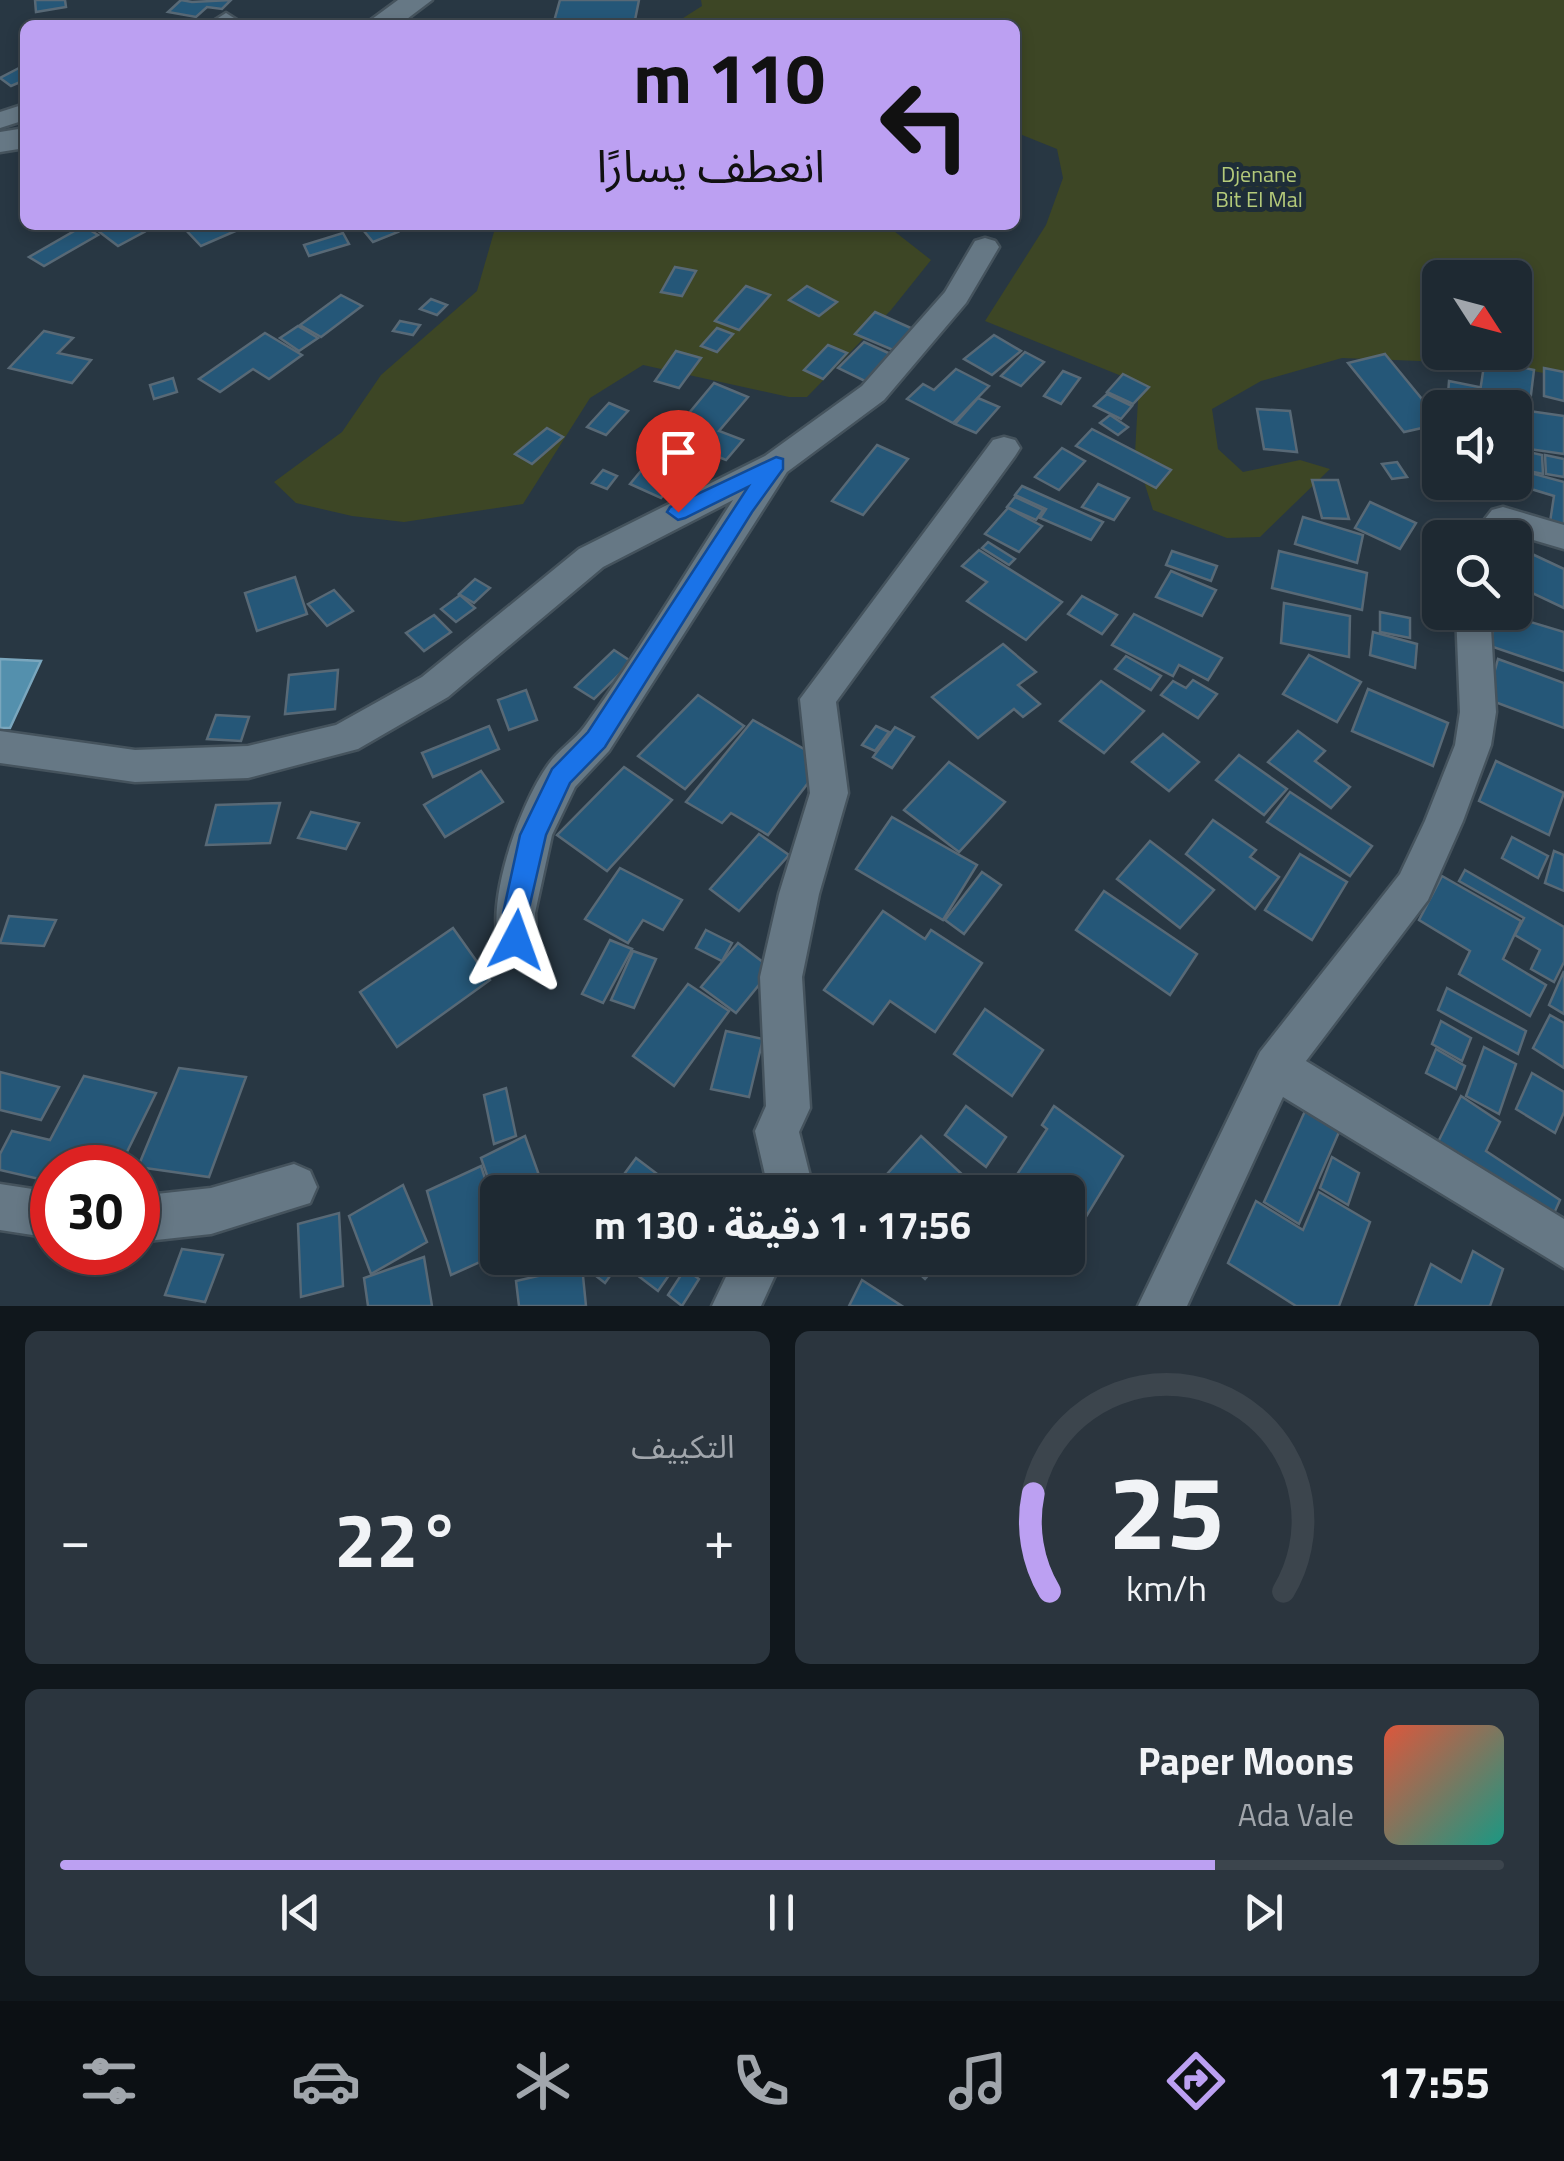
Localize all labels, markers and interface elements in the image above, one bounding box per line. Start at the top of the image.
text: 110 m [633,24,825,130]
icon: left [860,60,990,190]
text: انعطف يسارًا [597,131,825,199]
park label: Djenane Bit El Mal [1215,157,1303,216]
north arrow [1422,260,1532,370]
map controls [1422,260,1532,630]
button: sound [1422,390,1532,500]
pin [636,410,721,513]
icon: arrive [651,425,706,480]
button: search [1422,520,1532,630]
position arrow [464,888,568,992]
speed limit sign: 30 [30,1145,160,1275]
text: 17:56 · 1 دقيقة · 130 m [594,1196,971,1254]
text: التكييف [631,1422,735,1470]
text: 25 [1109,1431,1225,1589]
text: 22° [334,1482,460,1596]
text: − [60,1497,91,1580]
text: + [704,1497,734,1580]
text: km/h [1126,1560,1207,1615]
text: Paper Moons [1138,1732,1354,1790]
text: Ada Vale [1238,1790,1354,1838]
icon: previous [273,1885,328,1940]
icon: pause [754,1885,809,1940]
icon: next [1236,1885,1291,1940]
icon: filters [74,2046,144,2116]
icon: car [291,2046,361,2116]
icon: climate [508,2046,578,2116]
icon: phone [726,2046,796,2116]
icon: music [943,2046,1013,2116]
icon: directions [1161,2046,1231,2116]
text: 17:55 [1378,2047,1490,2115]

